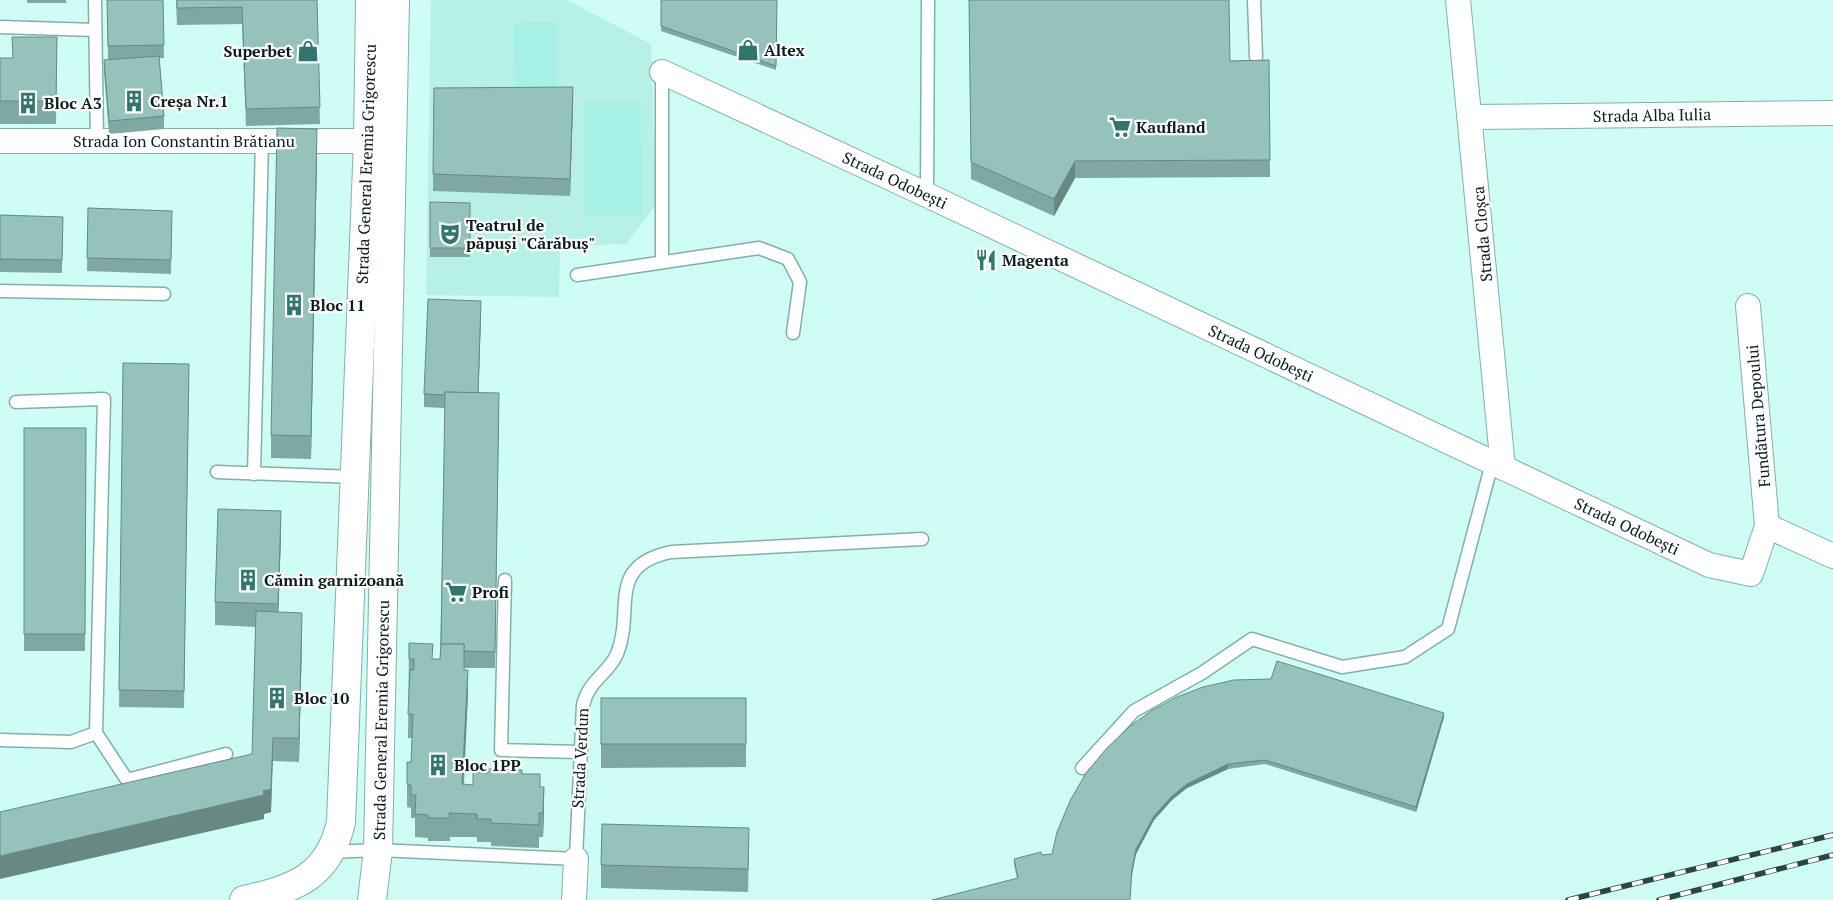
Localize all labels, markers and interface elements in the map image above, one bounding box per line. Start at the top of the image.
shop icon: Altex [735,37,761,63]
shop icon: Superbet [295,38,321,64]
place label: Altex [764,39,805,61]
place label: Superbet [224,40,293,62]
street label: Strada General Eremia Grigorescu [351,44,381,284]
building icon: Creșa Nr.1 [121,88,147,114]
building icon: Bloc A3 [15,90,41,116]
place label: Creșa Nr.1 [150,90,229,112]
place label: Bloc A3 [44,92,102,114]
street label: Strada Alba Iulia [1593,103,1711,127]
supermarket icon: Kaufland [1107,114,1133,140]
place label: Kaufland [1136,116,1206,138]
street label: Strada Ion Constantin Brătianu [73,130,295,152]
street label: Strada Odobești [839,146,951,214]
street label: Strada Cloșca [1467,185,1497,283]
place label: Teatrul de păpuși "Cărăbuș" [466,214,595,254]
theatre icon: Teatrul de păpuși "Cărăbuș" [437,221,463,247]
restaurant icon: Magenta [973,247,999,273]
place label: Magenta [1002,249,1069,271]
building icon: Bloc 11 [281,292,307,318]
place label: Bloc 11 [310,294,365,316]
street label: Strada Odobești [1205,319,1317,387]
street label: Fundătura Depoului [1741,344,1775,488]
street label: Strada Odobești [1571,492,1683,560]
building icon: Cămin garnizoană [235,567,261,593]
place label: Cămin garnizoană [264,569,404,591]
supermarket icon: Profi [443,579,469,605]
place label: Profi [472,581,510,603]
street label: Strada General Eremia Grigorescu [368,600,394,840]
building icon: Bloc 10 [264,685,290,711]
place label: Bloc 10 [294,687,349,709]
street label: Strada Verdun [566,707,594,809]
building icon: Bloc 1PP [425,752,451,778]
place label: Bloc 1PP [454,754,521,776]

